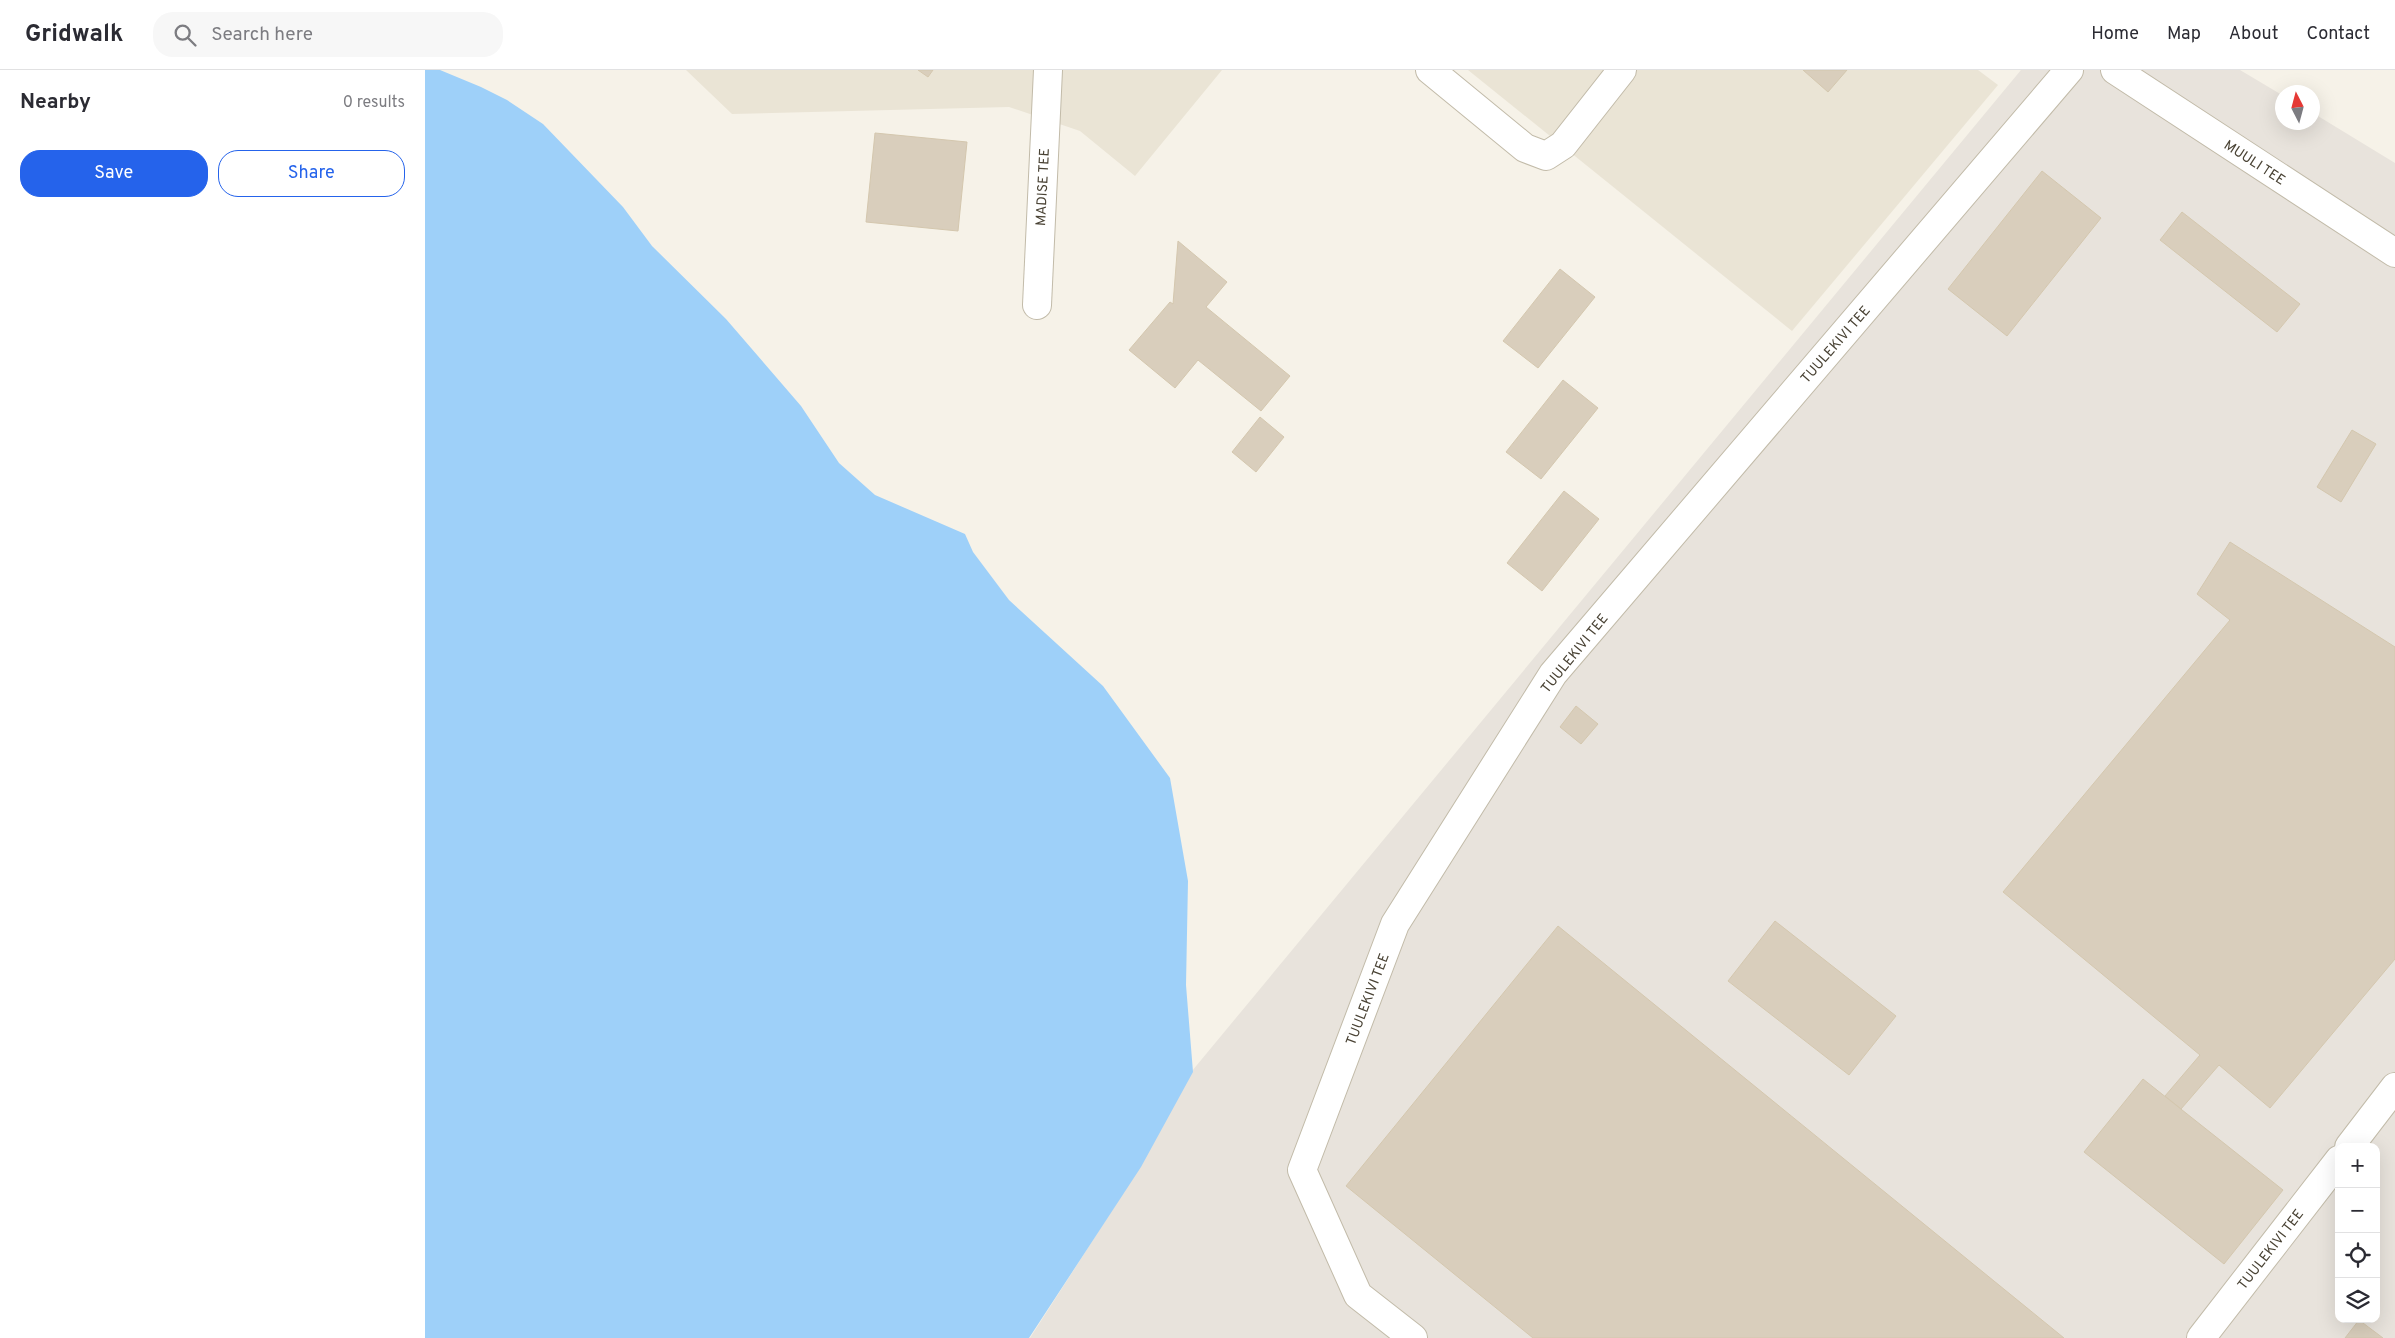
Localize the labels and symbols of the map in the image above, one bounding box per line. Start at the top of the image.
north arrow [2275,85,2320,130]
street label: MUULI TEE [2220,137,2288,189]
street label: MADISE TEE [1033,148,1054,226]
street label: TUULEKIVI TEE [1798,303,1874,387]
street label: TUULEKIVI TEE [1538,611,1612,697]
street label: TUULEKIVI TEE [1343,951,1394,1048]
street label: TUULEKIVI TEE [2235,1206,2308,1294]

